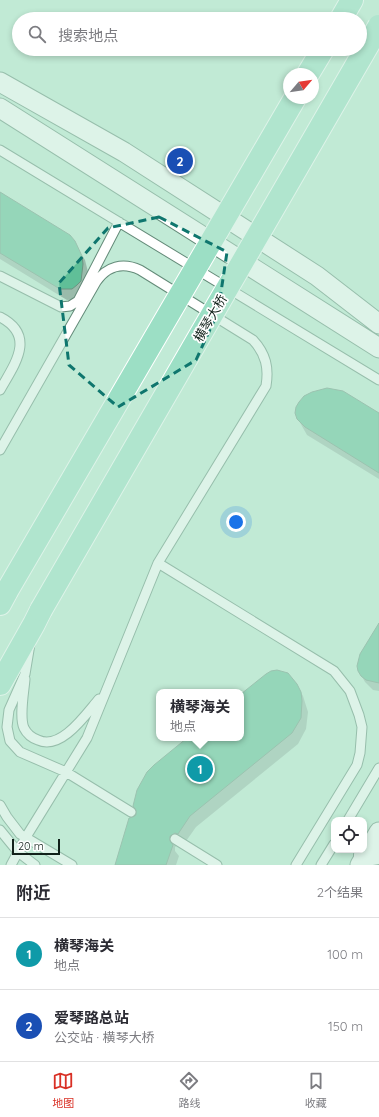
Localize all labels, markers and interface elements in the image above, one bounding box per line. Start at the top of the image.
search box [12,12,367,56]
icon: search [26,23,48,45]
text: 搜索地点 [58,26,118,45]
north arrow [283,68,319,104]
pin: 2 [167,146,193,176]
street label: 横琴大桥 [190,291,230,345]
your location [226,512,246,532]
popup [156,689,244,741]
text: 横琴海关 [170,697,230,716]
text: 地点 [170,718,196,734]
pin: 1 [187,754,213,784]
map controls [331,817,367,853]
button: locate [331,817,367,853]
scale bar [12,837,60,856]
text: 20 m [18,839,44,853]
text: 附近 [16,882,50,903]
text: 2个结果 [317,884,363,900]
text: 横琴海关 [54,936,114,955]
text: 1 [26,946,32,962]
text: 100 m [327,946,363,962]
text: 地点 [54,957,80,973]
text: 爱琴路总站 [54,1008,129,1027]
text: 2 [25,1018,33,1034]
text: 150 m [328,1018,363,1034]
text: 公交站 · 横琴大桥 [54,1029,155,1045]
tab: 地图 [52,1070,74,1110]
tab: 路线 [178,1070,200,1110]
tab: 收藏 [305,1070,327,1110]

